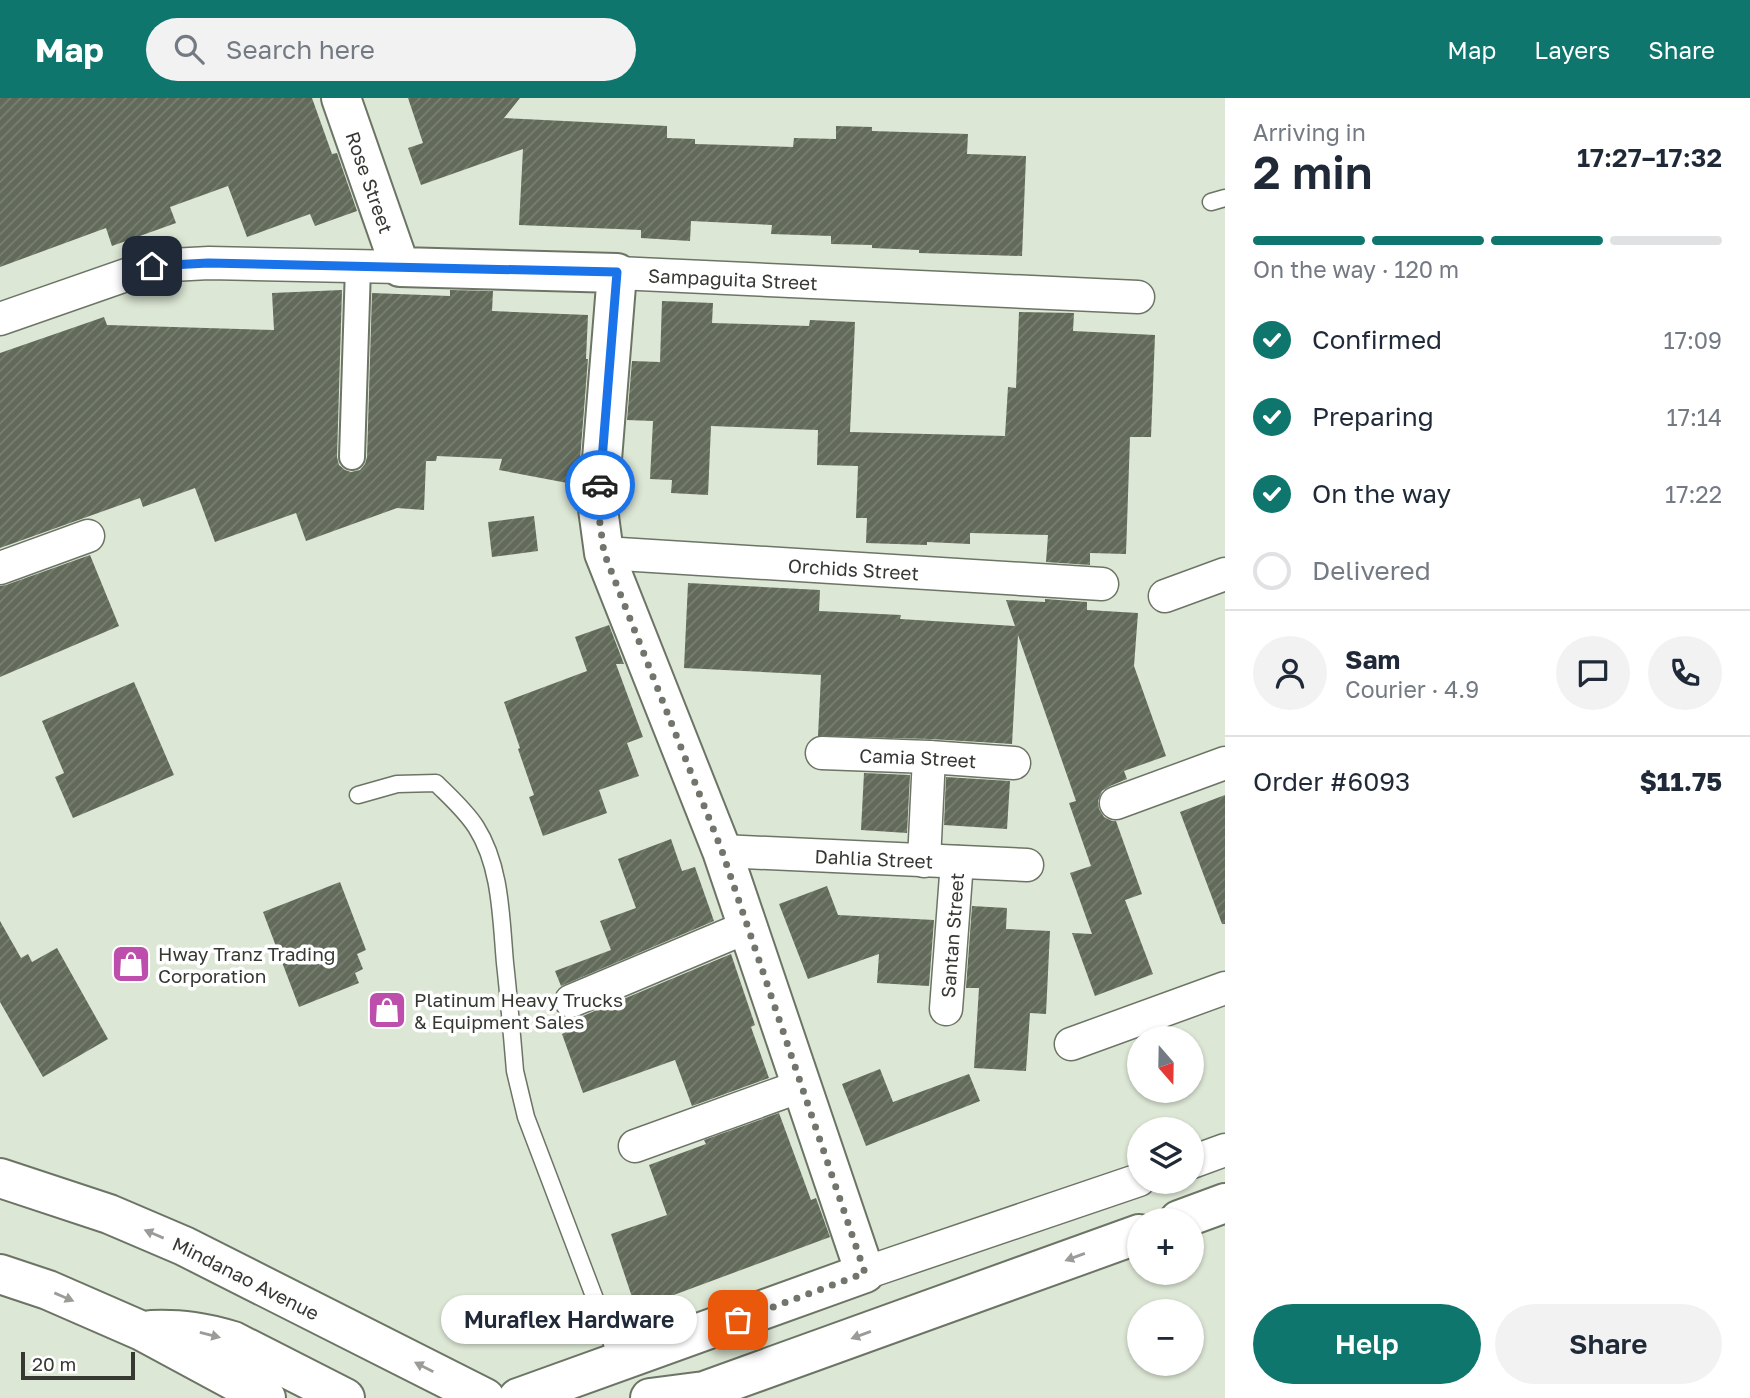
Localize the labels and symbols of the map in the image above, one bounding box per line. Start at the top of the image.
street label: Rose Street [342,128,399,236]
pin [122,236,182,296]
street label: Sampaguita Street [647,263,818,294]
courier [565,450,635,520]
street label: Orchids Street [787,553,920,584]
street label: Camia Street [859,743,977,772]
street label: Dahlia Street [814,844,934,872]
street label: Santan Street [935,872,968,999]
place label: Hway Tranz Trading Corporation [158,942,336,987]
shop icon: Hway Tranz Trading Corporation [110,943,152,985]
place label: Platinum Heavy Trucks & Equipment Sales [414,988,623,1033]
shop icon: Platinum Heavy Trucks & Equipment Sales [366,989,408,1031]
north arrow [1127,1026,1204,1102]
one-way arrow [144,1228,165,1239]
street label: Mindanao Avenue [169,1231,323,1324]
one-way arrow [1065,1252,1086,1263]
pin [708,1290,768,1350]
one-way arrow [54,1292,75,1303]
callout: Muraflex Hardware [440,1296,696,1344]
one-way arrow [851,1329,872,1340]
one-way arrow [199,1330,221,1341]
scale bar [21,1349,135,1381]
one-way arrow [414,1361,434,1373]

